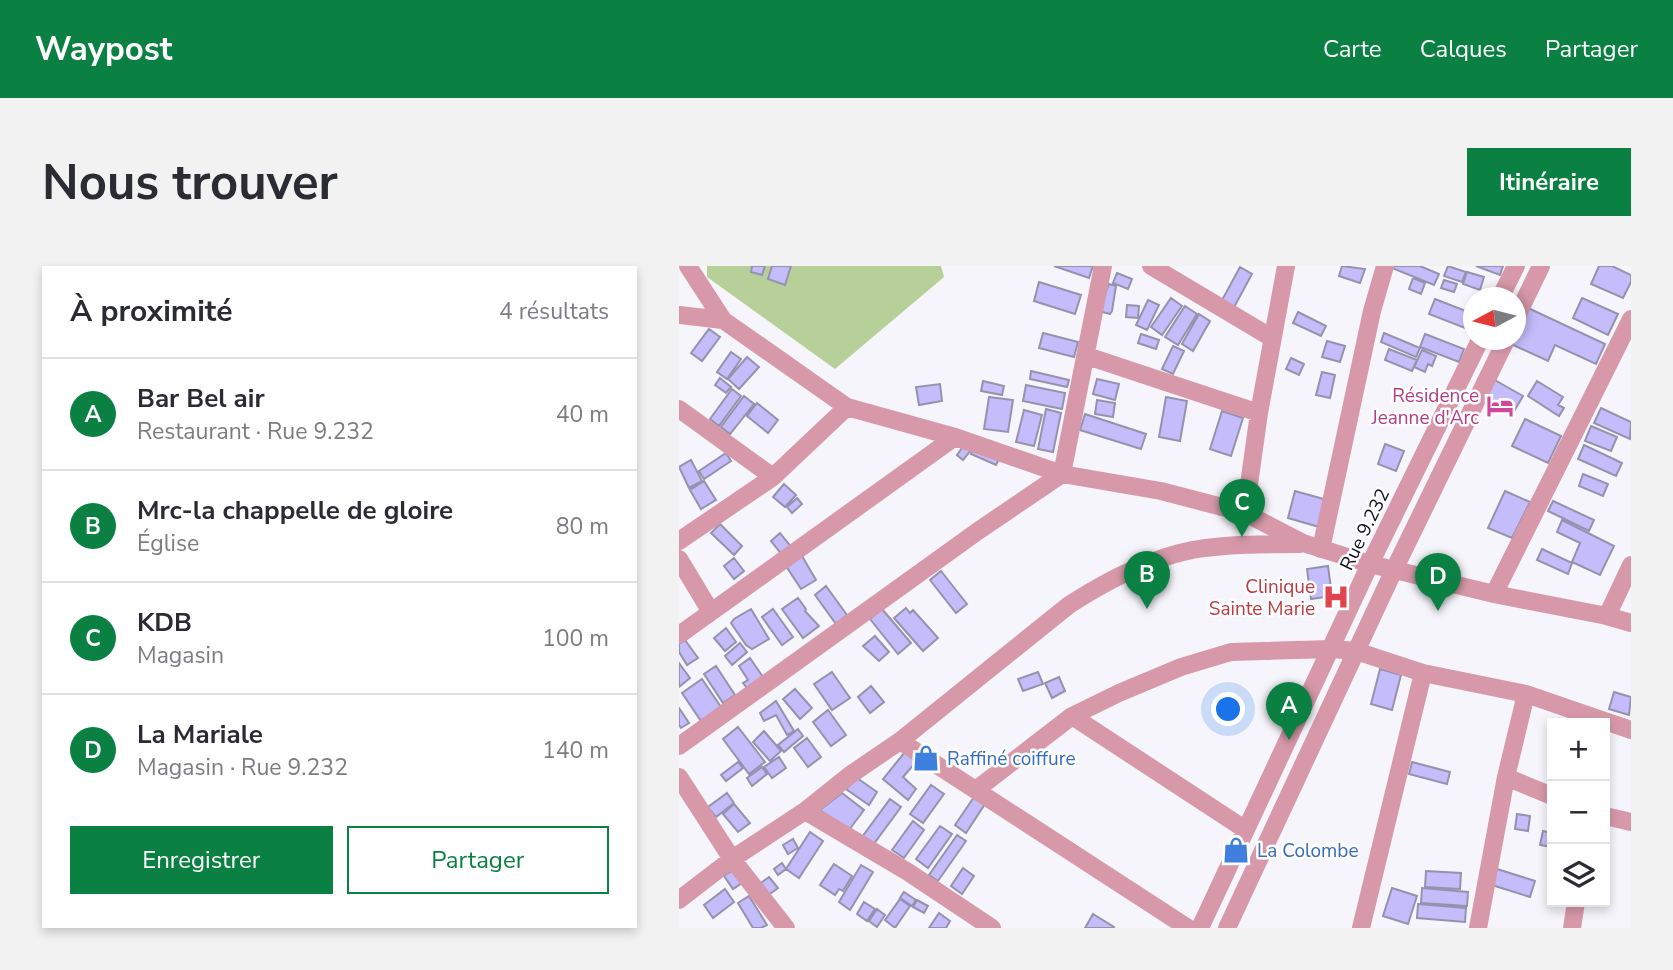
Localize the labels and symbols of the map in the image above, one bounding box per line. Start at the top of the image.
north arrow [1463,287,1526,350]
place label: Résidence Jeanne d'Arc [1370,383,1479,431]
hotel icon: Résidence Jeanne d'Arc [1485,391,1515,421]
pin: C [1219,479,1265,537]
street label: Rue 9.232 [1334,484,1396,575]
pin: B [1124,551,1170,609]
pin: D [1415,553,1461,611]
place label: Clinique Sainte Marie [1209,574,1315,622]
hospital icon: Clinique Sainte Marie [1321,582,1351,612]
pin: A [1266,682,1312,740]
your location [1211,692,1245,726]
shop icon: Raffiné coiffure [911,743,941,773]
place label: Raffiné coiffure [947,746,1076,772]
shop icon: La Colombe [1221,835,1251,865]
place label: La Colombe [1257,838,1359,864]

